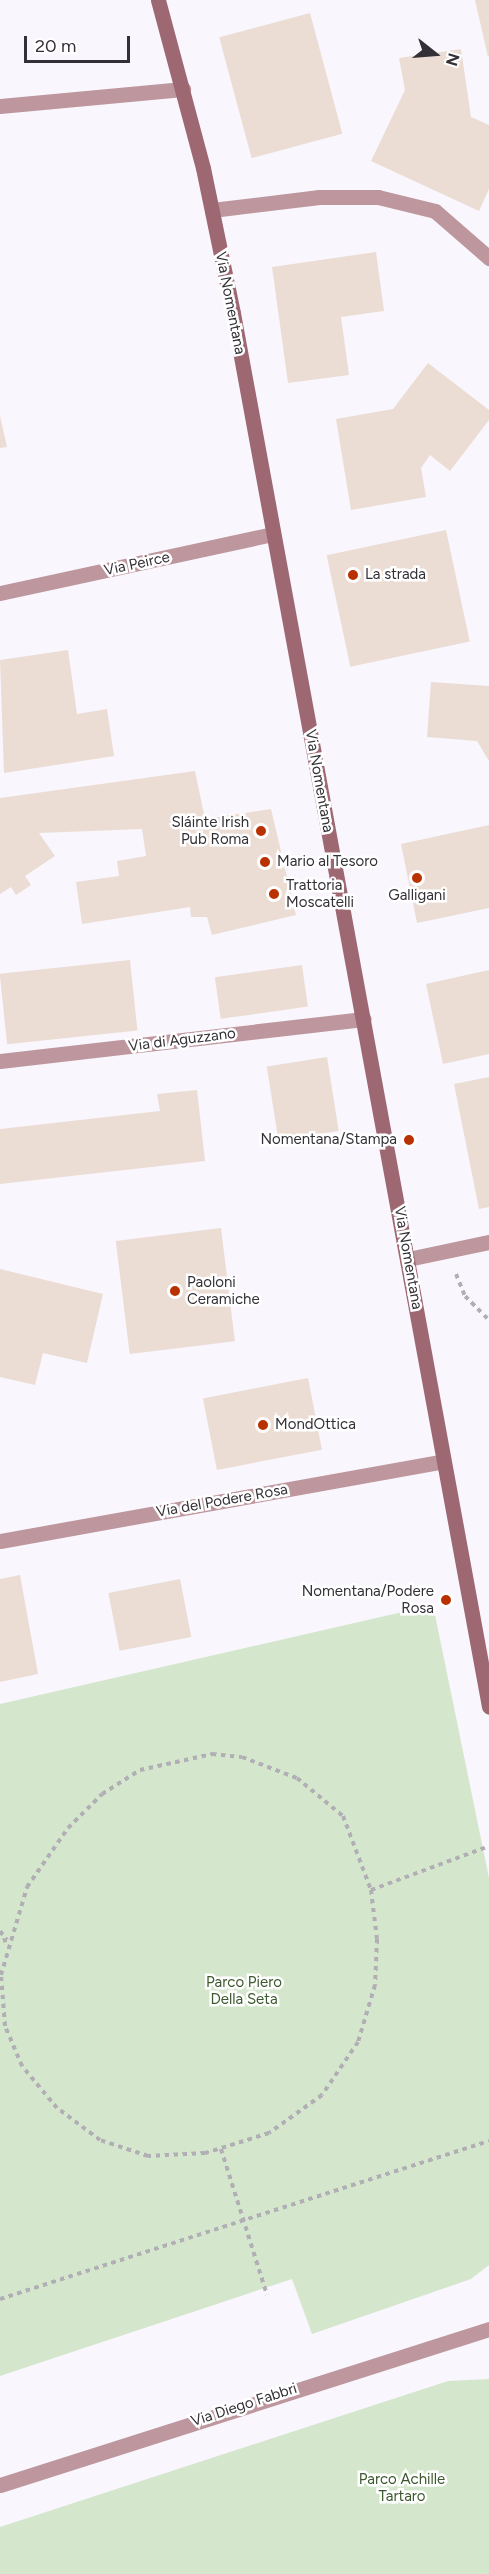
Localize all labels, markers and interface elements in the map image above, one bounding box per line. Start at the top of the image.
scale bar [27,24,134,62]
north arrow [405,24,465,84]
text: 20 m [35,35,76,57]
text: N [442,51,464,68]
street label: Via Nomentana [211,250,249,356]
street label: Via Peirce [102,548,172,580]
place label: La strada [365,566,426,584]
marker: La strada [346,568,360,582]
street label: Via Nomentana [301,728,337,834]
place label: Sláinte Irish Pub Roma [172,813,249,848]
marker: Sláinte Irish Pub Roma [254,824,268,838]
place label: Mario al Tesoro [277,853,378,871]
marker: Mario al Tesoro [258,855,272,869]
marker: Galligani [410,871,424,885]
place label: Trattoria Moscatelli [286,876,354,911]
marker: Trattoria Moscatelli [267,887,281,901]
place label: Galligani [388,887,446,905]
street label: Via di Aguzzano [127,1024,237,1056]
place label: Nomentana/Stampa [260,1131,397,1149]
marker: Nomentana/Stampa [402,1133,416,1147]
street label: Via Nomentana [390,1205,426,1311]
place label: Paoloni Ceramiche [187,1273,260,1308]
marker: Paoloni Ceramiche [168,1284,182,1298]
place label: MondOttica [275,1416,356,1434]
marker: MondOttica [256,1418,270,1432]
street label: Via del Podere Rosa [155,1481,289,1521]
place label: Nomentana/Podere Rosa [302,1582,434,1617]
marker: Nomentana/Podere Rosa [439,1593,453,1607]
park label: Parco Piero Della Seta [206,1973,282,2008]
street label: Via Diego Fabbri [189,2379,299,2431]
park label: Parco Achille Tartaro [359,2470,445,2505]

